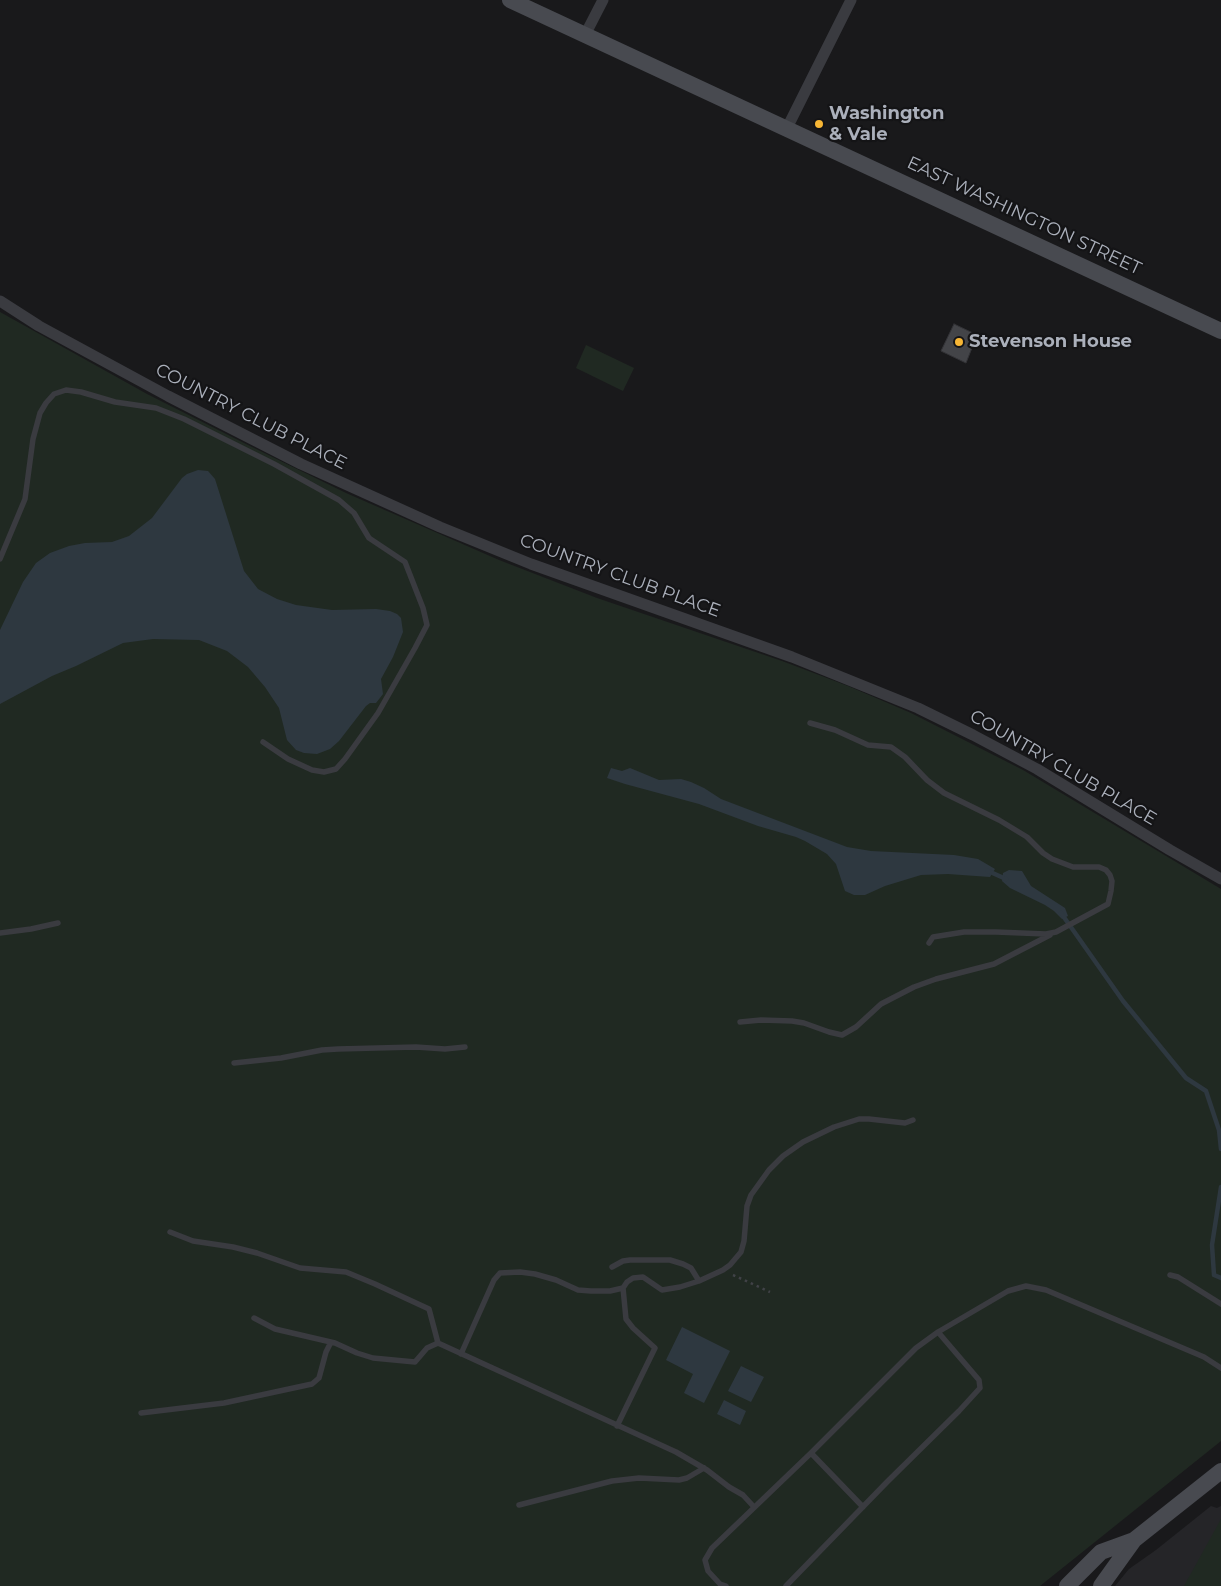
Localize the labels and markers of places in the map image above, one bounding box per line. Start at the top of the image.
place label: Washington & Vale [829,103,944,146]
marker: Washington & Vale [813,118,825,130]
place label: Stevenson House [969,331,1132,353]
marker: Stevenson House [953,336,965,348]

